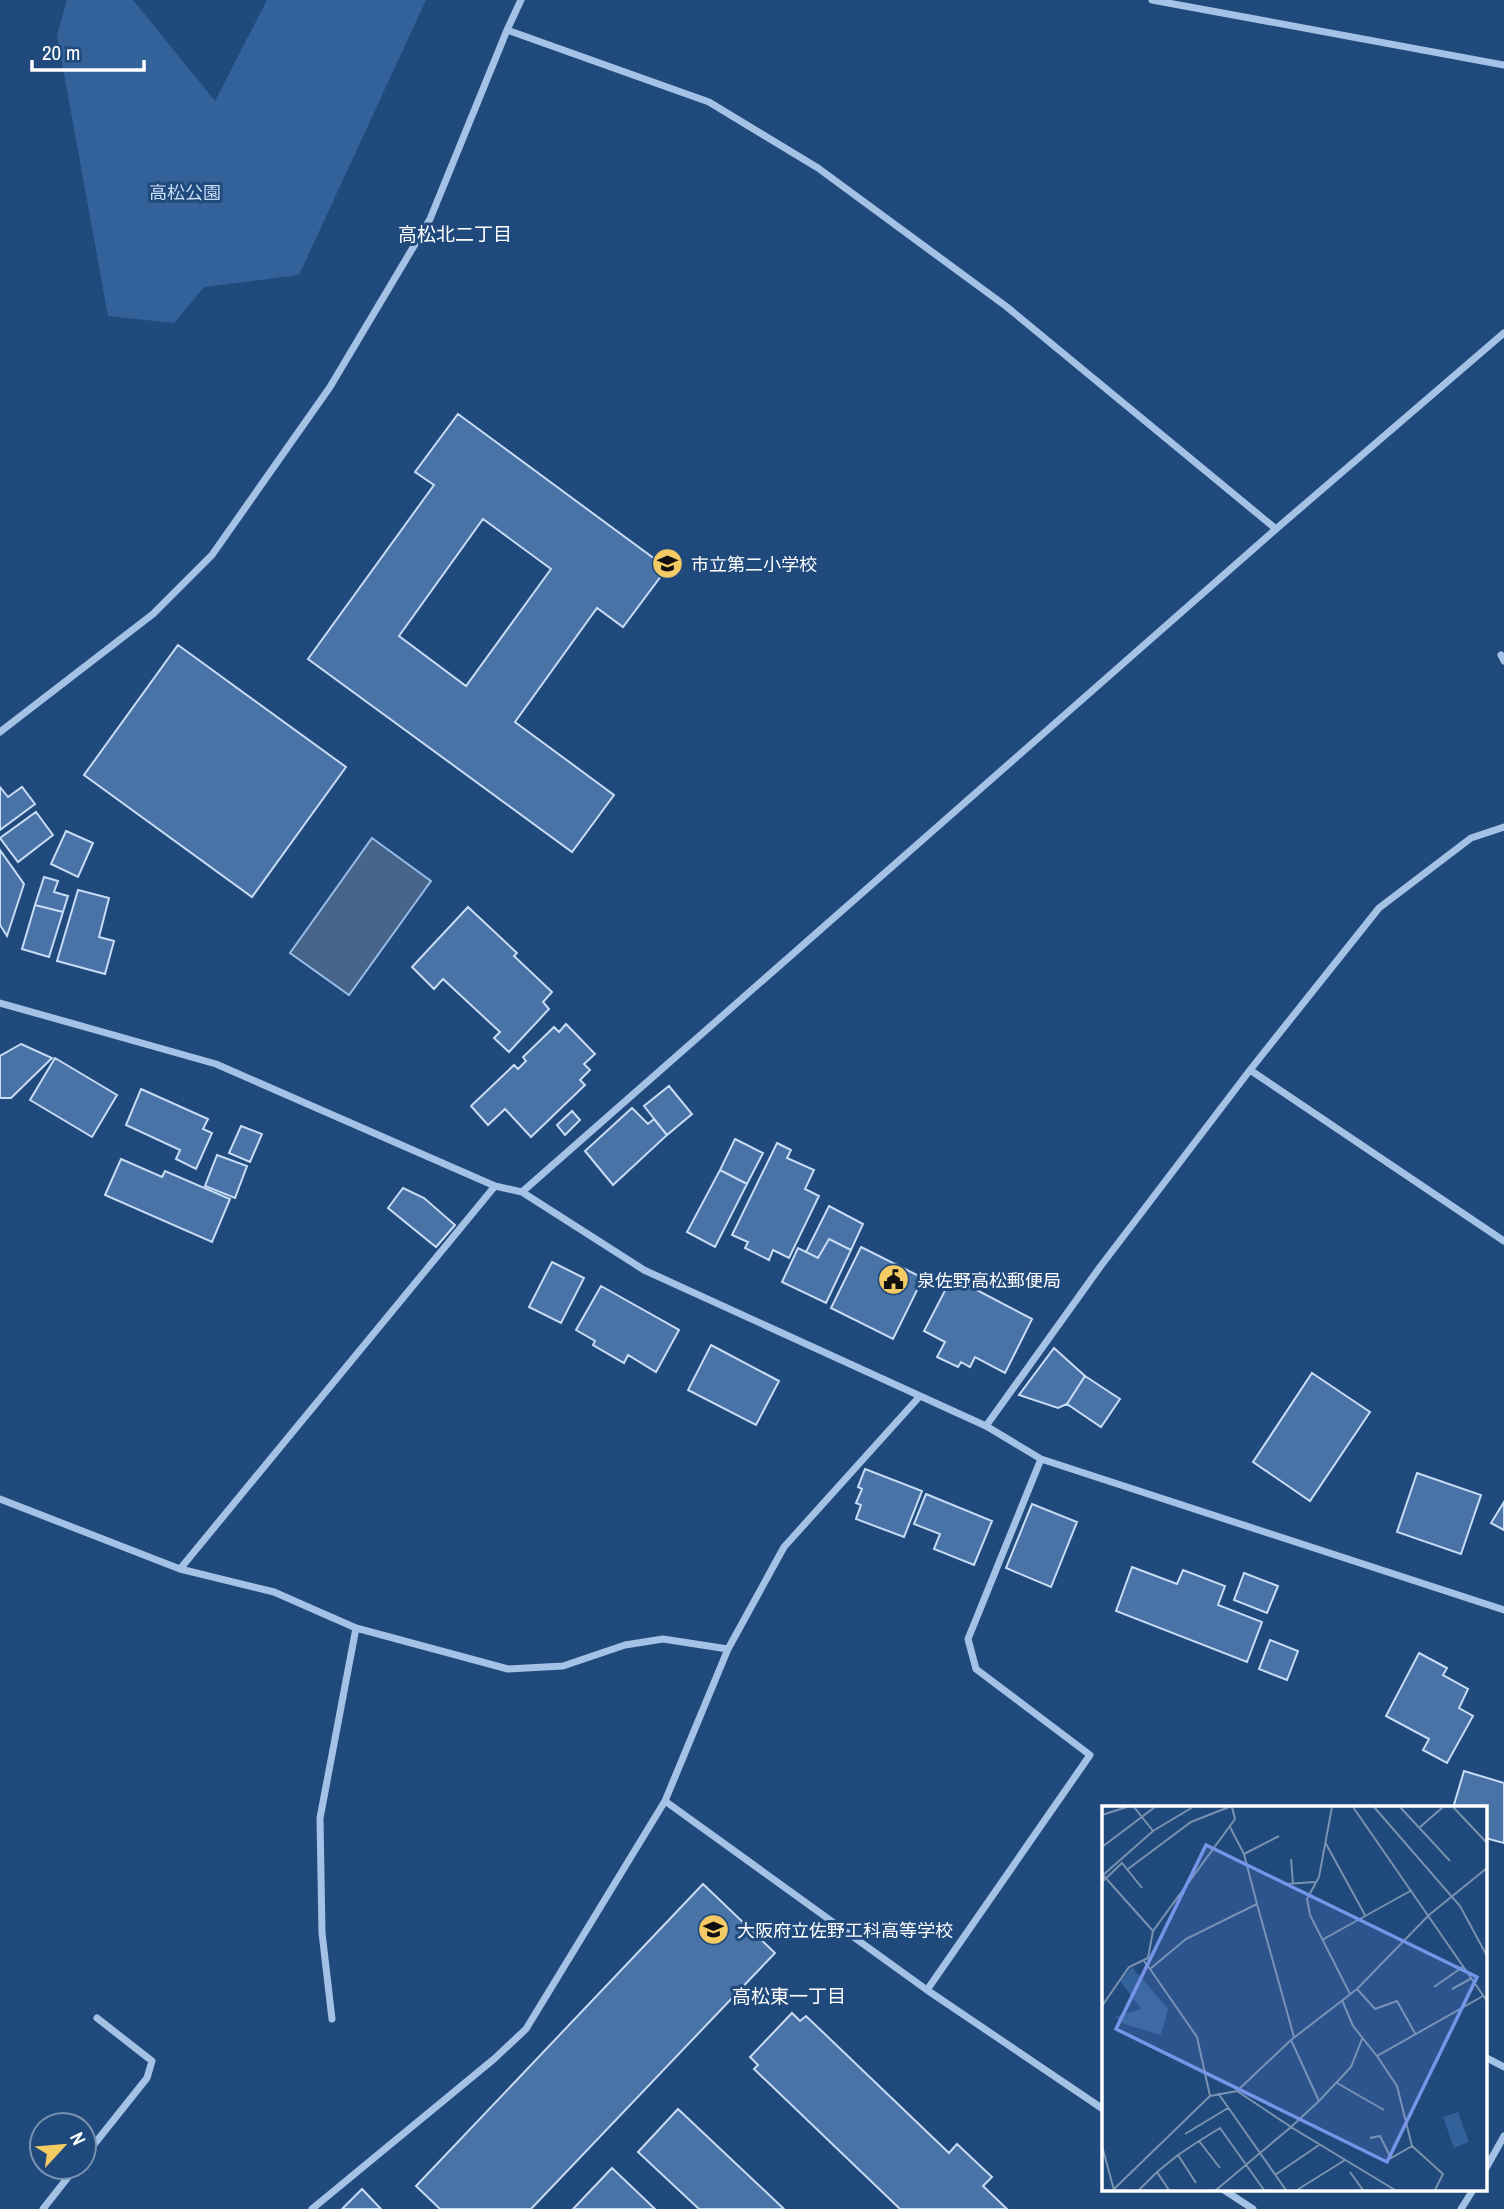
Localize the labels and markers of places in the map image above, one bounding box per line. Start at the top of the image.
school or university icon: 市立第二小学校 [651,547,685,581]
place label: 市立第二小学校 [691,552,817,577]
public building icon: 泉佐野高松郵便局 [877,1263,911,1297]
place label: 泉佐野高松郵便局 [917,1268,1061,1293]
school or university icon: 大阪府立佐野工科高等学校 [697,1913,731,1947]
place label: 大阪府立佐野工科高等学校 [737,1918,953,1943]

